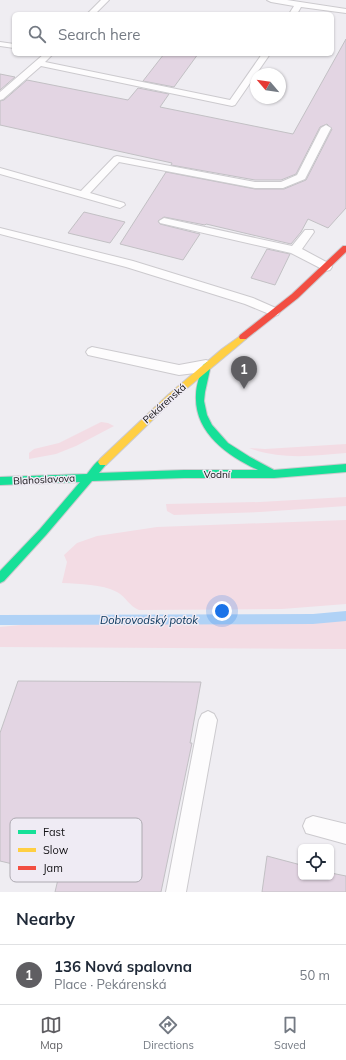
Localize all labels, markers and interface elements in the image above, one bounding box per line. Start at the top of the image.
search box [12,12,334,56]
icon: search [26,23,48,45]
text: Search here [58,25,140,44]
north arrow [250,68,286,104]
pin: 1 [231,356,257,389]
street label: Pekárenská [140,381,189,426]
street label: Vodní [204,468,231,481]
street label: Blahoslavova [13,471,75,488]
your location [212,601,232,621]
water label: Dobrovodský potok [100,613,198,627]
legend [10,818,142,882]
text: Fast [43,825,65,839]
text: Slow [43,843,69,857]
map controls [298,844,334,880]
button: locate [298,844,334,880]
text: Jam [43,861,63,875]
text: Nearby [16,908,75,929]
text: 136 Nová spalovna [54,957,192,976]
text: 1 [25,967,33,983]
text: 50 m [300,967,330,983]
text: Place · Pekárenská [54,976,167,992]
tab: Map [40,1014,63,1052]
tab: Directions [143,1014,194,1052]
tab: Saved [274,1014,306,1052]

